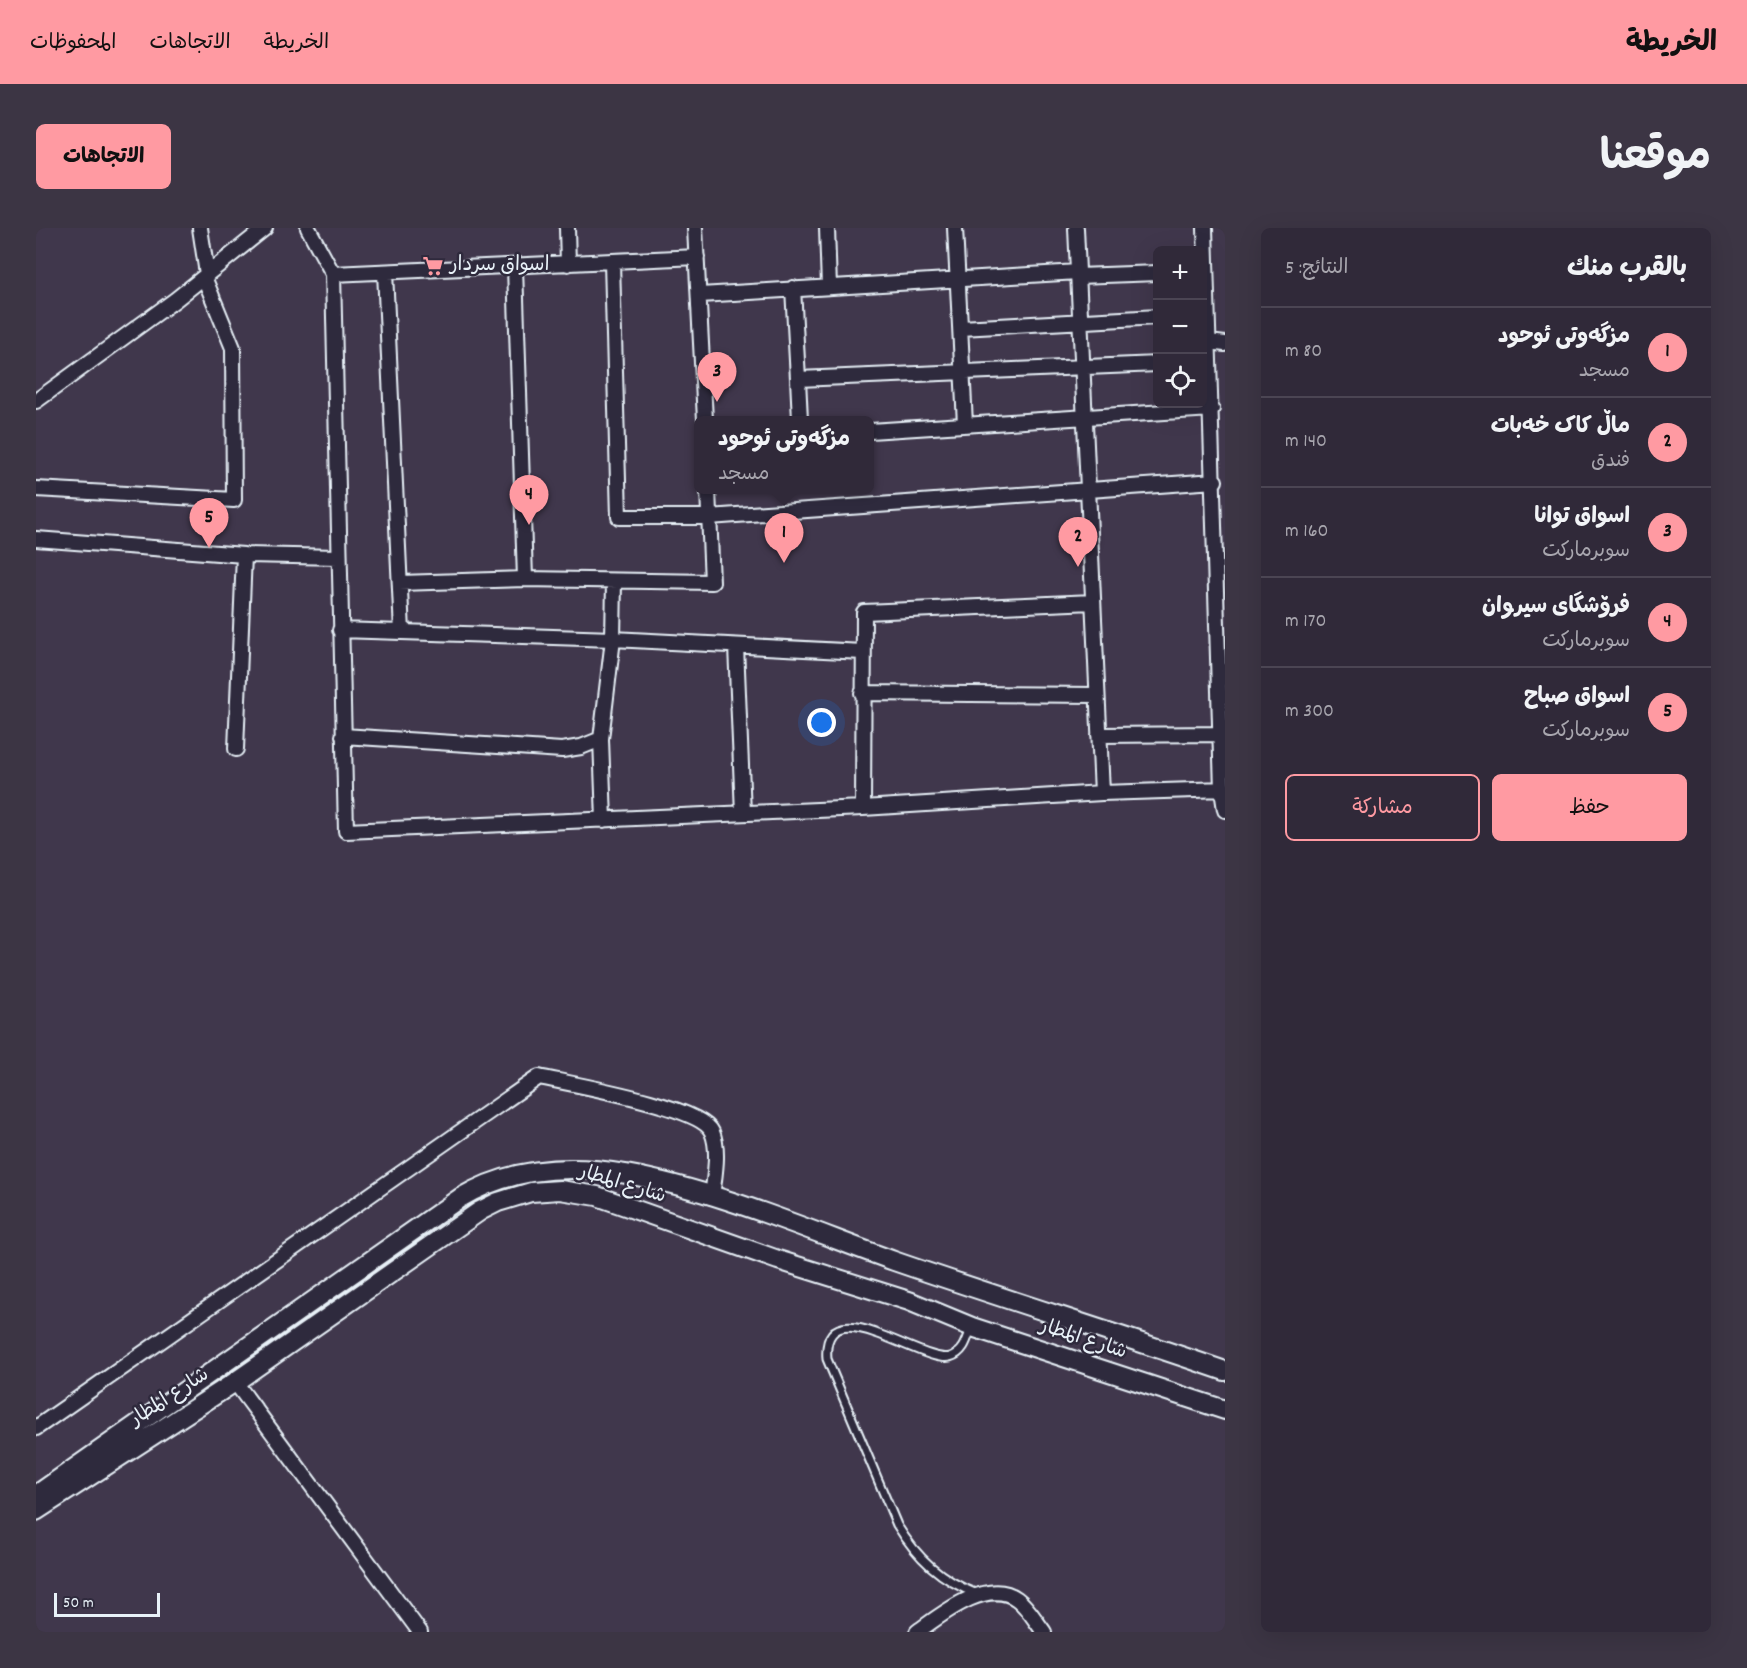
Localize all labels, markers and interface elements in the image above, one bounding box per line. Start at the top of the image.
text: الخريطة [1626,25,1717,65]
text: المحفوظات [30,29,116,59]
text: الاتجاهات [149,29,231,59]
text: الخريطة [264,29,329,59]
button: الاتجاهات [36,124,171,189]
text: موقعنا [1600,130,1711,190]
map controls [1153,246,1207,408]
button: + [1153,246,1207,300]
text: بالقرب منك [1567,251,1687,288]
place label: اسواق سردار [448,252,549,280]
supermarket icon: اسواق سردار [421,254,445,278]
text: النتائج: 5 [1285,255,1348,283]
button: − [1153,300,1207,354]
text: مزگەوتی ئوحود [1498,322,1630,353]
text: 80 m [1285,338,1322,366]
text: 1 [1665,338,1670,366]
pin: 3 [698,352,736,402]
button: locate [1153,354,1207,408]
text: مسجد [1579,358,1630,386]
text: ماڵ کاک خەبات [1491,412,1630,443]
popup [694,416,874,494]
text: مزگەوتی ئوحود [718,425,850,456]
text: 140 m [1285,428,1327,456]
text: 2 [1663,428,1672,456]
text: فندق [1591,448,1630,476]
text: مسجد [718,461,769,489]
pin: 4 [510,476,548,525]
pin: 5 [190,498,228,548]
text: اسواق توانا [1534,502,1630,533]
pin: 1 [764,514,804,563]
pin: 2 [1058,518,1098,567]
text: 160 m [1285,518,1328,546]
text: 3 [1663,518,1672,546]
text: سوبرماركت [1542,538,1630,566]
text: فرۆشگای سیروان [1482,592,1630,623]
text: 170 m [1285,608,1326,636]
text: 4 [1663,608,1672,636]
text: سوبرماركت [1542,628,1630,656]
text: اسواق صباح [1524,682,1630,713]
text: 300 m [1285,698,1334,726]
text: 5 [1663,698,1672,726]
your location [807,708,836,737]
text: سوبرماركت [1542,718,1630,746]
button: مشاركة [1285,774,1480,841]
button: حفظ [1492,774,1687,841]
street label: شارع المطار [573,1158,669,1212]
street label: شارع المطار [1034,1312,1130,1367]
street label: شارع المطار [123,1362,215,1435]
scale bar [54,1590,160,1618]
text: 50 m [63,1592,94,1615]

